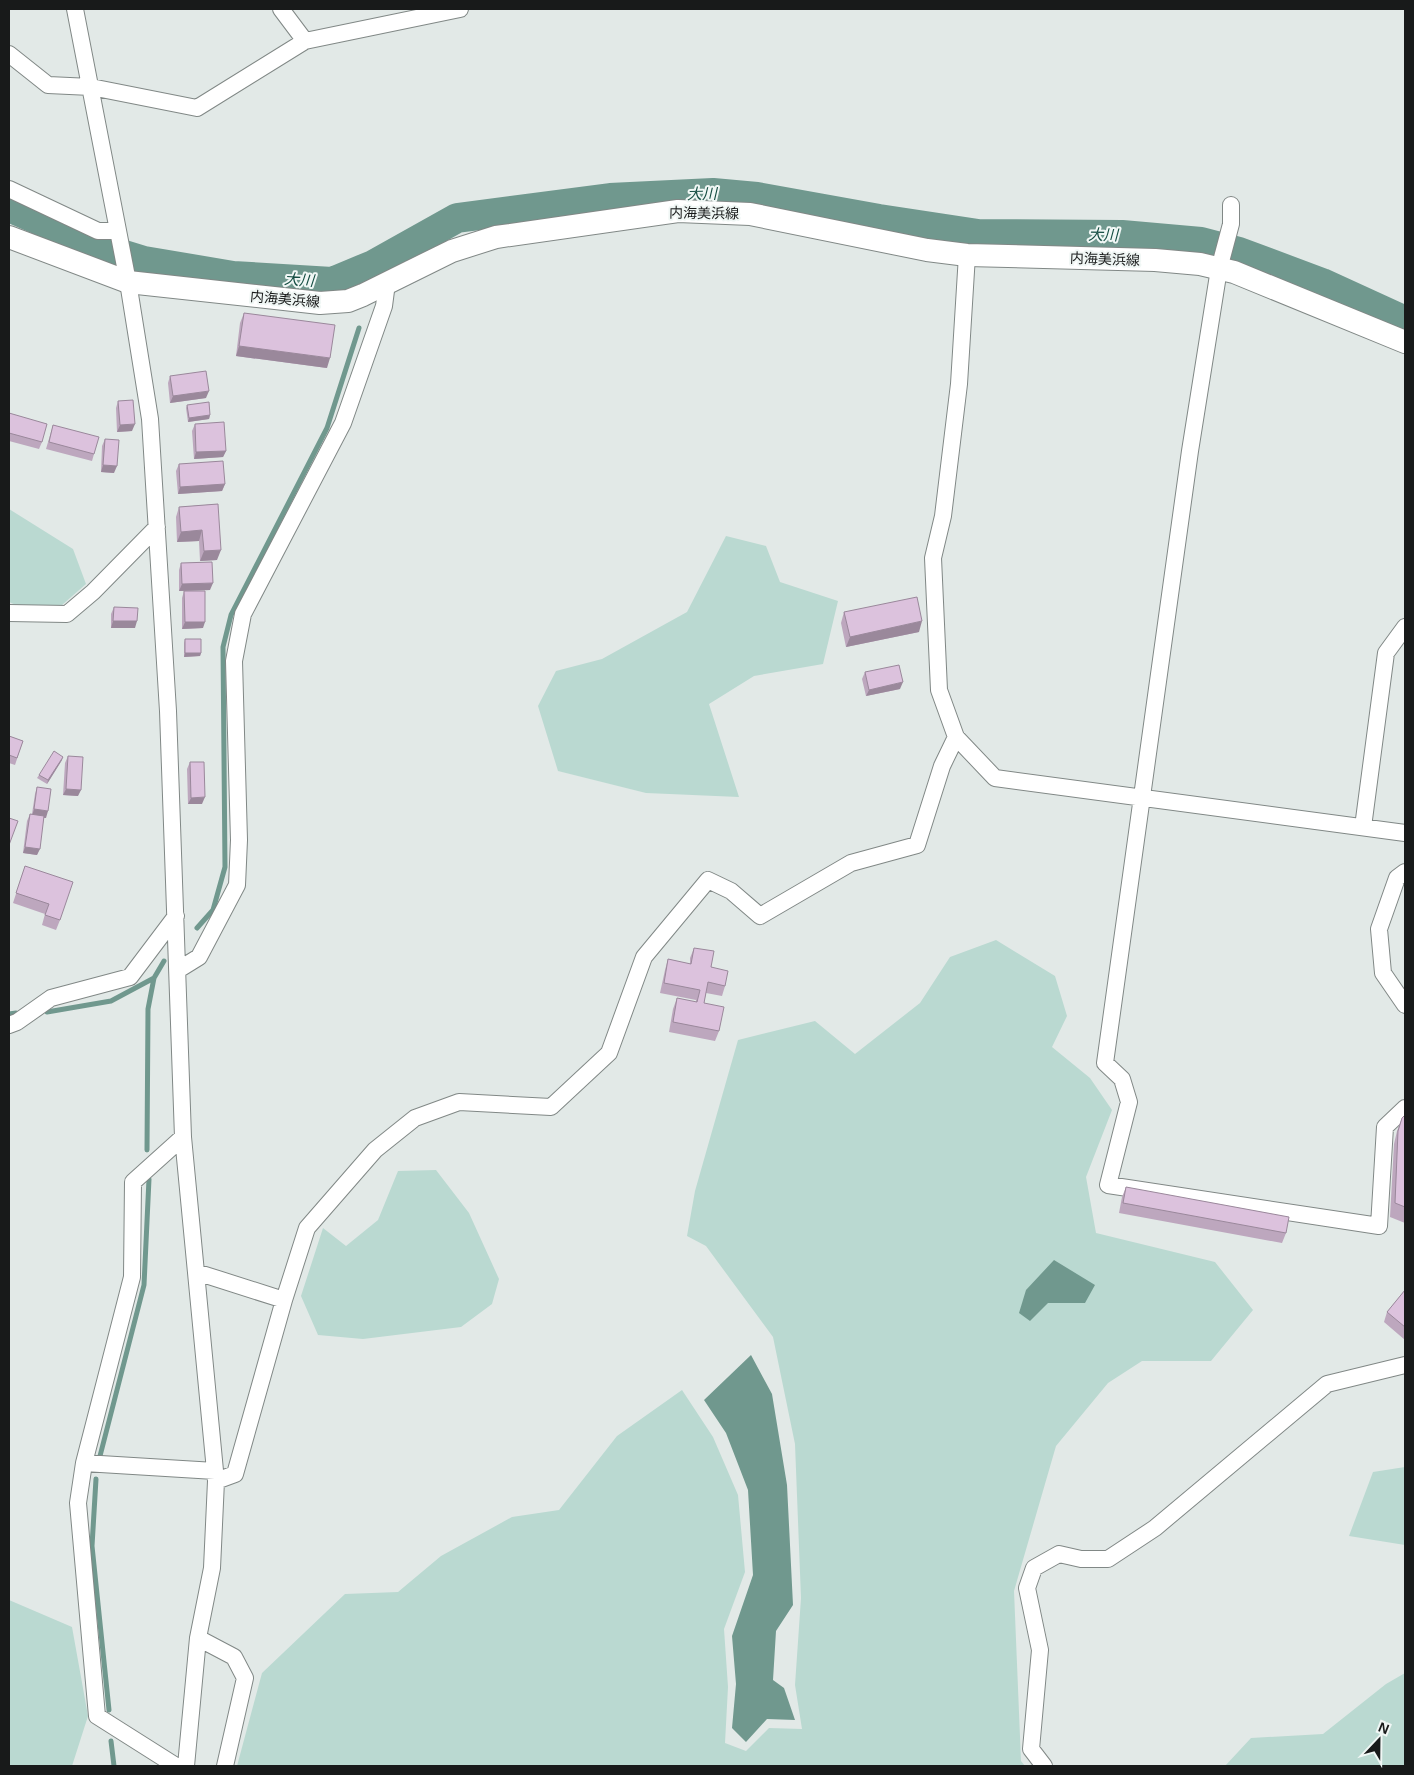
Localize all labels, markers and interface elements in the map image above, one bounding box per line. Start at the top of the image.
water label: 大川 [687,185,719,202]
street label: 内海美浜線 [669,204,739,222]
water label: 大川 [1088,226,1120,243]
street label: 内海美浜線 [1070,250,1140,268]
water label: 大川 [283,270,317,289]
street label: 内海美浜線 [249,288,321,310]
north arrow [1354,1715,1404,1765]
text: N [1376,1719,1392,1737]

